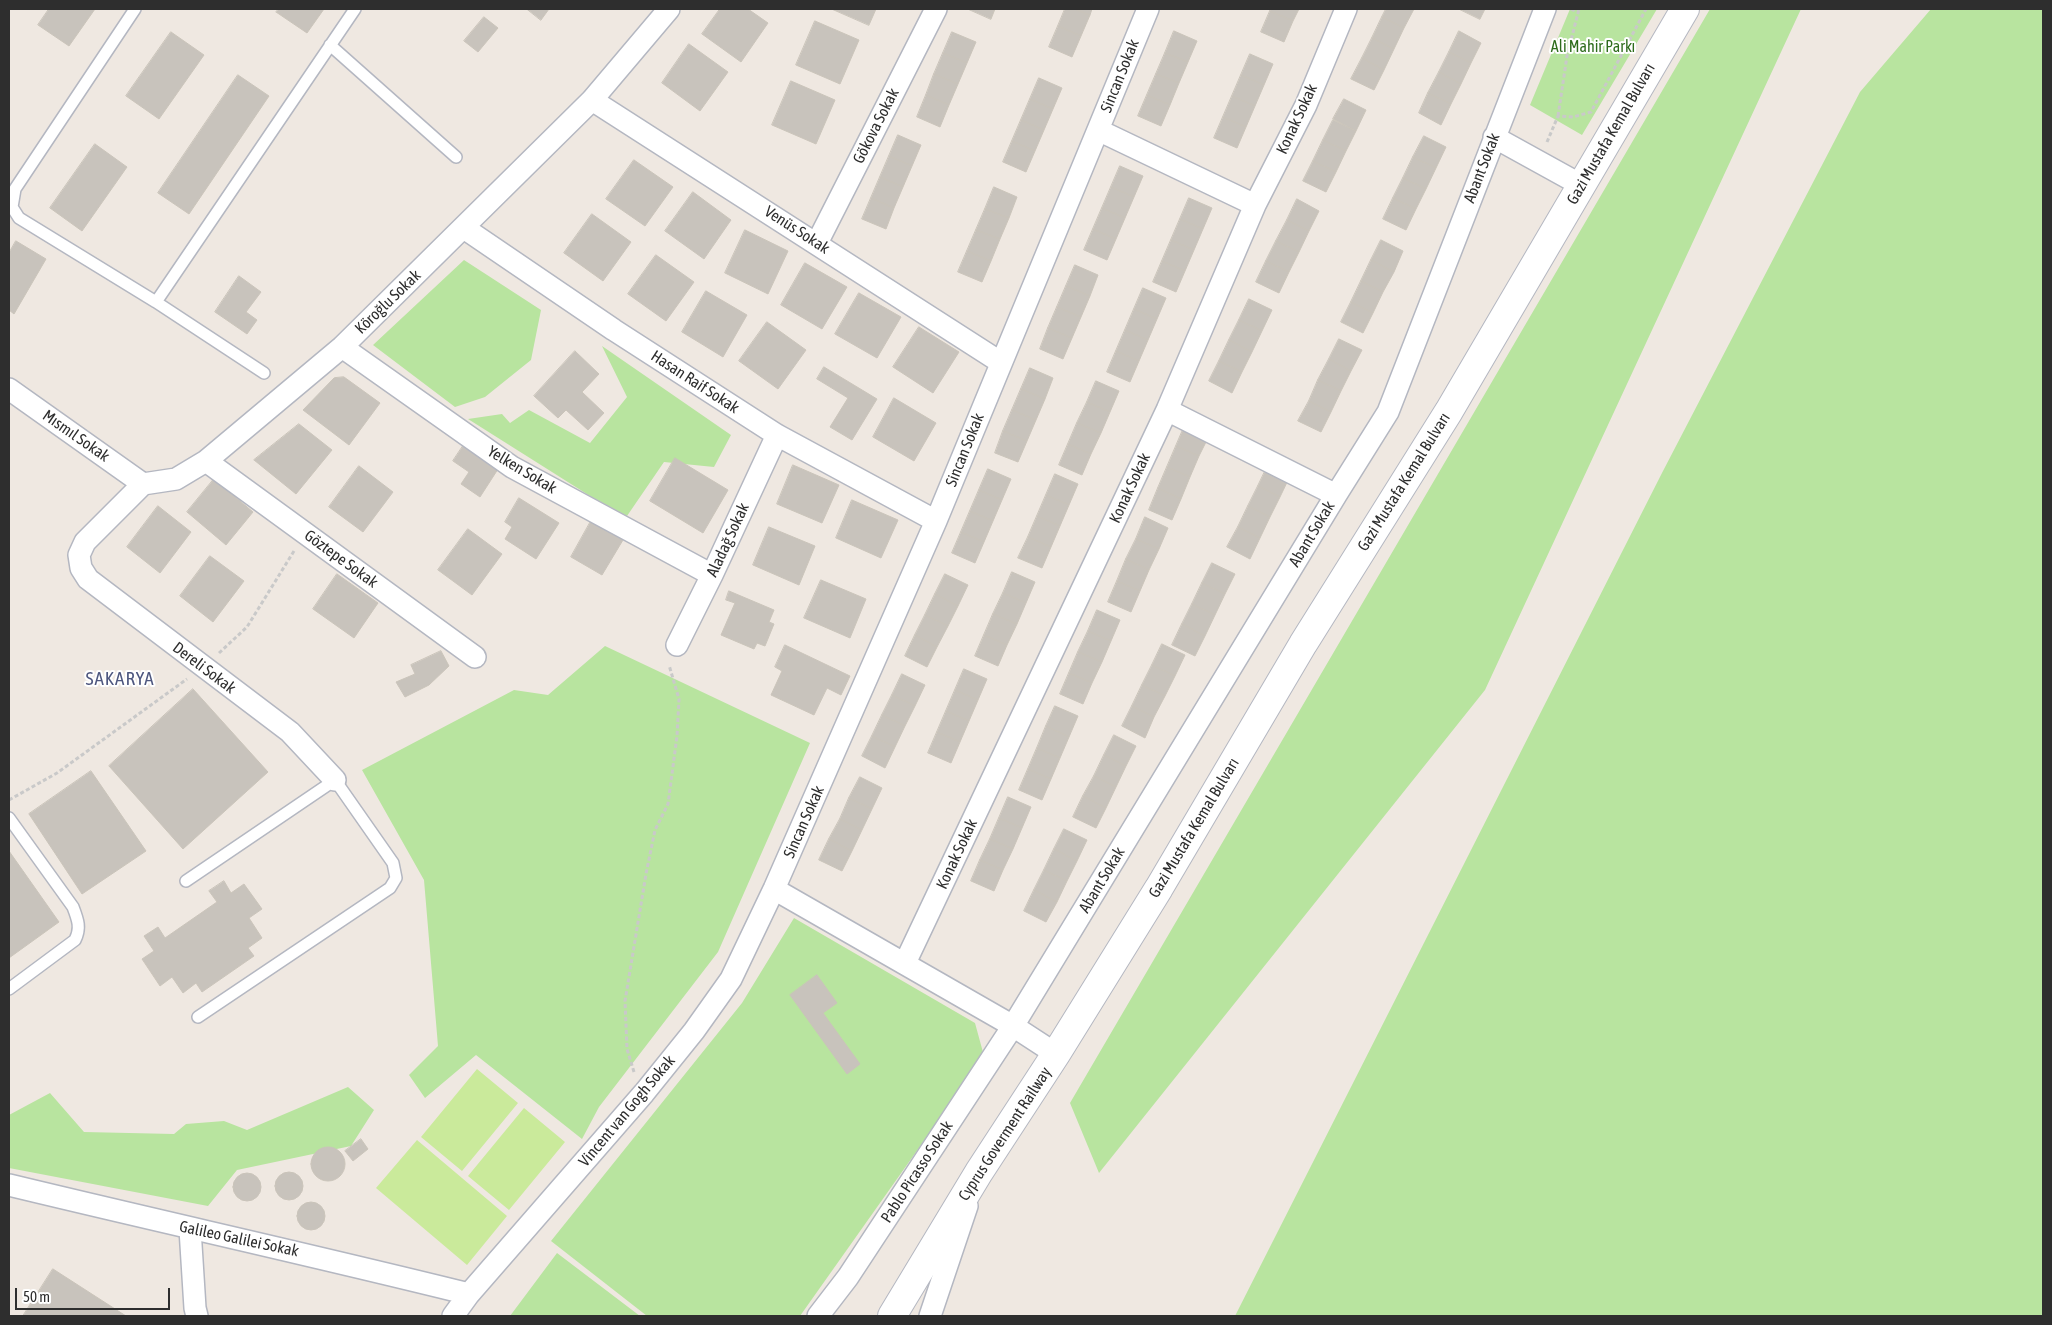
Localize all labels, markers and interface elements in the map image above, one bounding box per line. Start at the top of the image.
street label: Sincan Sokak [1097,37,1143,115]
park label: Ali Mahir Parkı [1551,37,1635,57]
street label: Gazi Mustafa Kemal Bulvarı [1563,60,1659,208]
street label: Konak Sokak [1272,81,1322,157]
street label: Gökova Sokak [849,85,903,167]
street label: Abant Sokak [1460,130,1504,206]
street label: Venüs Sokak [761,202,833,258]
street label: Köroğlu Sokak [351,266,425,338]
street label: Hasan Raif Sokak [647,346,743,418]
street label: Mısmıl Sokak [39,406,113,466]
street label: Gazi Mustafa Kemal Bulvarı [1354,409,1454,555]
street label: Sincan Sokak [942,411,988,489]
street label: Yelken Sokak [484,442,560,498]
street label: Konak Sokak [1105,450,1155,526]
street label: Abant Sokak [1285,498,1339,570]
street label: Aladağ Sokak [703,500,753,580]
street label: Göztepe Sokak [301,526,381,592]
street label: Dereli Sokak [169,638,239,698]
district label: SAKARYA [85,668,155,690]
street label: Gazi Mustafa Kemal Bulvarı [1145,755,1243,901]
street label: Sincan Sokak [780,783,828,861]
street label: Konak Sokak [932,816,982,892]
street label: Abant Sokak [1075,844,1129,916]
street label: Vincent van Gogh Sokak [575,1051,679,1171]
street label: Cyprus Goverment Railway [954,1063,1056,1205]
street label: Pablo Picasso Sokak [877,1117,957,1227]
street label: Galileo Galilei Sokak [178,1217,300,1261]
scale bar [18,1278,172,1310]
text: 50 m [23,1288,50,1305]

